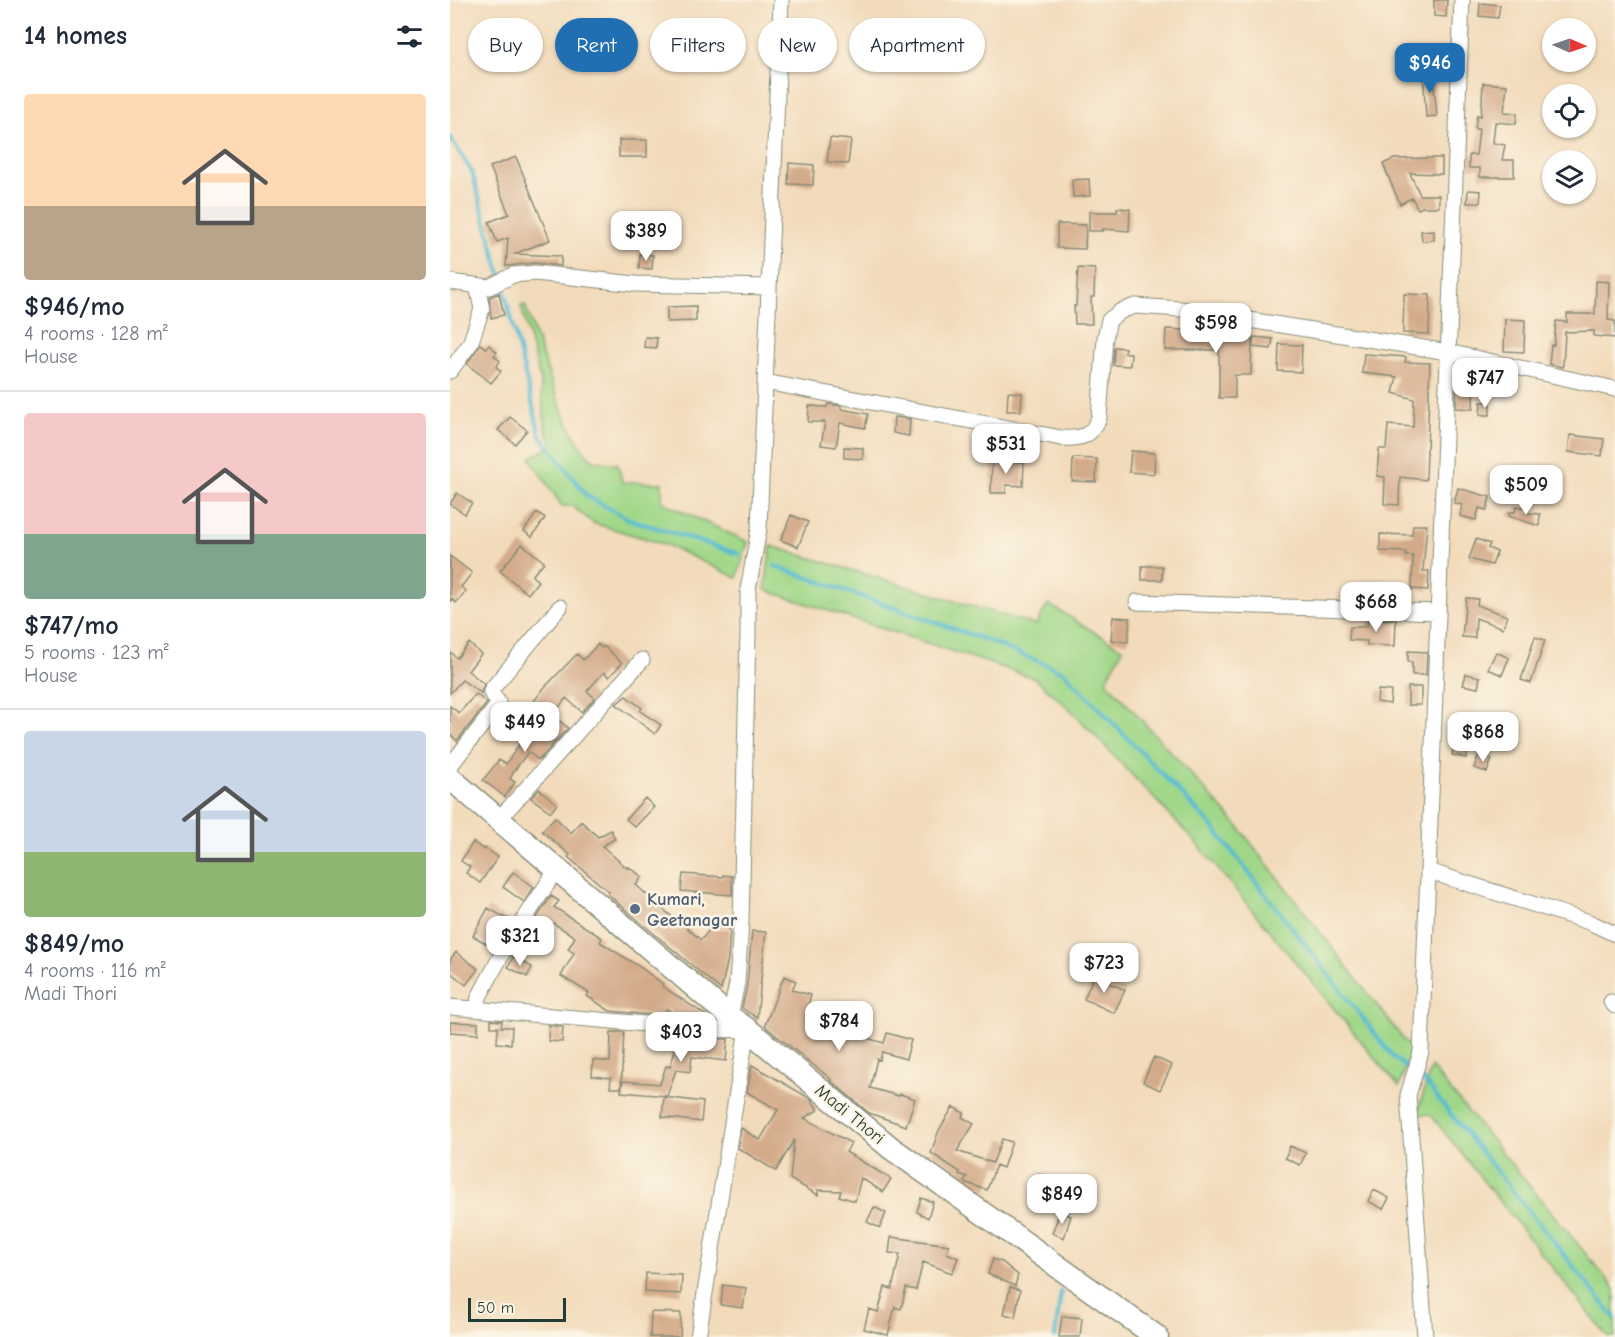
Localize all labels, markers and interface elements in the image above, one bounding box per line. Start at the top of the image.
chip: Buy [468,18,543,72]
chip: Rent [555,18,638,72]
chip: Filters [650,18,746,72]
chip: New [758,18,837,72]
chip: Apartment [849,18,985,72]
north arrow [1542,18,1596,72]
map controls [1542,18,1596,204]
icon: filters [393,20,426,53]
text: 14 homes [24,21,127,51]
pin: $946 [1394,43,1466,94]
text: $946 [1409,51,1451,74]
button: locate [1542,84,1596,138]
icon: home [171,133,279,241]
button: layers [1542,150,1596,204]
pin: $389 [610,211,682,262]
text: $389 [625,219,667,242]
text: $946/mo [24,292,125,322]
pin: $598 [1180,303,1252,354]
text: $598 [1194,311,1238,334]
text: 4 rooms · 128 m² [24,322,168,345]
text: House [24,345,78,368]
pin: $747 [1449,358,1521,409]
text: $747 [1466,366,1504,389]
pin: $531 [970,424,1042,475]
text: $531 [986,432,1026,455]
icon: home [171,452,279,560]
pin: $509 [1490,465,1562,516]
text: $509 [1504,473,1548,496]
pin: $668 [1340,582,1412,633]
text: $668 [1354,590,1398,613]
text: $747/mo [24,611,119,641]
text: 5 rooms · 123 m² [24,641,169,664]
text: House [24,664,78,687]
pin: $449 [489,702,561,753]
text: $449 [504,710,546,733]
pin: $868 [1447,712,1519,763]
text: $868 [1462,720,1504,743]
icon: home [171,770,279,878]
place label: Kumari, Geetanagar [647,889,738,931]
marker: Kumari, Geetanagar [628,902,642,916]
pin: $321 [484,916,556,967]
text: $321 [500,924,540,947]
text: $849/mo [24,929,124,959]
pin: $723 [1068,943,1140,994]
text: $723 [1084,951,1124,974]
text: 4 rooms · 116 m² [24,959,166,982]
text: Madi Thori [24,982,117,1005]
pin: $784 [803,1001,875,1052]
text: $784 [819,1009,859,1032]
pin: $403 [645,1012,717,1063]
text: $403 [660,1020,702,1043]
street label: Madi Thori [811,1080,889,1149]
pin: $849 [1026,1174,1098,1225]
text: $849 [1041,1182,1083,1205]
scale bar [468,1295,566,1322]
text: 50 m [477,1299,514,1317]

